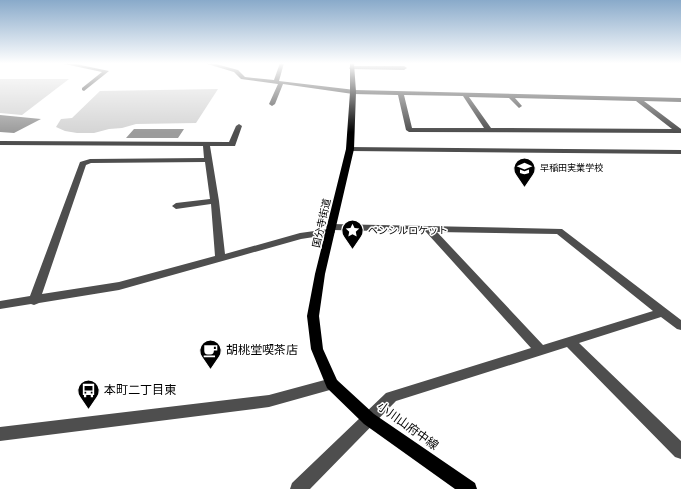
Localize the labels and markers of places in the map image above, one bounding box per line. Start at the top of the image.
school or university icon: 早稲田実業学校 [511,155,537,188]
place label: 早稲田実業学校 [540,163,603,173]
place icon: ペンシルロケット [339,217,365,250]
place label: ペンシルロケット [368,225,448,236]
cafe icon: 胡桃堂喫茶店 [197,337,223,370]
place label: 胡桃堂喫茶店 [226,343,298,357]
bus stop icon: 本町二丁目東 [75,377,101,410]
place label: 本町二丁目東 [104,383,176,397]

